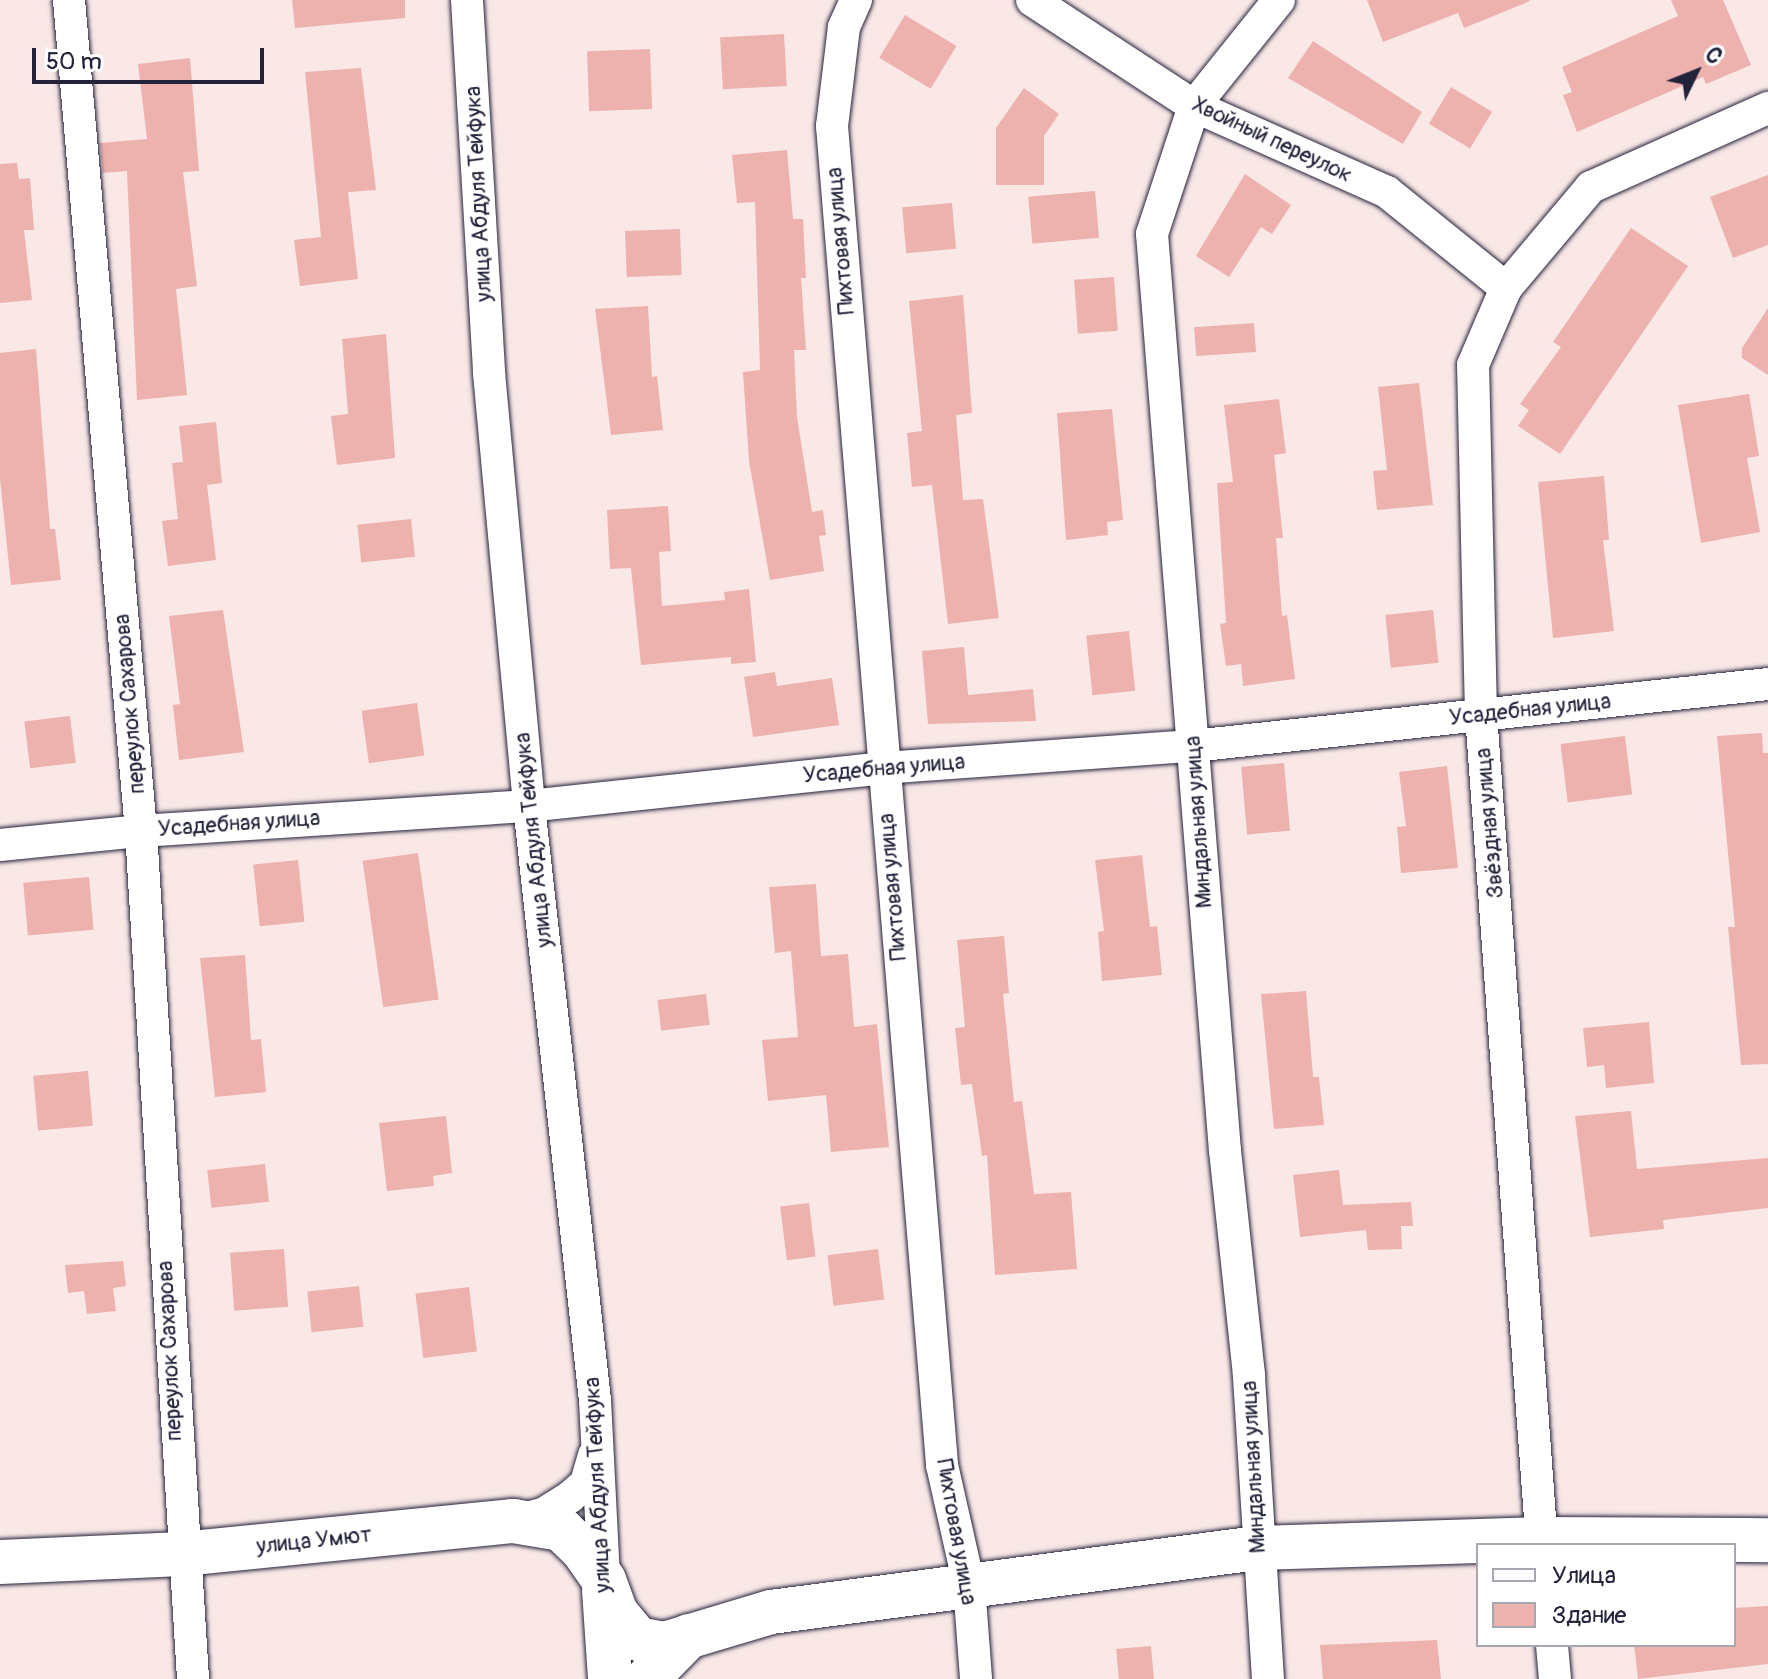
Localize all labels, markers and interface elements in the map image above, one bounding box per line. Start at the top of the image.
scale bar [36,32,268,82]
north arrow [1656,32,1736,112]
text: С [1699,41,1728,70]
text: 50 m [46,47,102,76]
street label: улица Абдуля Тейфука [460,86,498,302]
street label: Хвойный переулок [1188,92,1356,188]
street label: Пихтовая улица [821,166,861,316]
street label: переулок Сахарова [109,613,151,795]
street label: Усадебная улица [1448,688,1612,732]
street label: улица Абдуля Тейфука [510,731,558,949]
street label: Миндальная улица [1180,735,1218,909]
street label: Звёздная улица [1470,747,1510,899]
street label: Усадебная улица [802,749,966,789]
street label: Усадебная улица [157,805,321,843]
street label: Пихтовая улица [873,812,913,962]
street label: переулок Сахарова [152,1260,188,1442]
street label: улица Абдуля Тейфука [579,1377,617,1593]
street label: Миндальная улица [1236,1380,1272,1554]
street label: Пихтовая улица [930,1457,982,1607]
street label: улица Умют [255,1522,373,1560]
legend [1476,1543,1736,1647]
text: Улица [1552,1561,1616,1590]
text: Здание [1552,1601,1626,1630]

